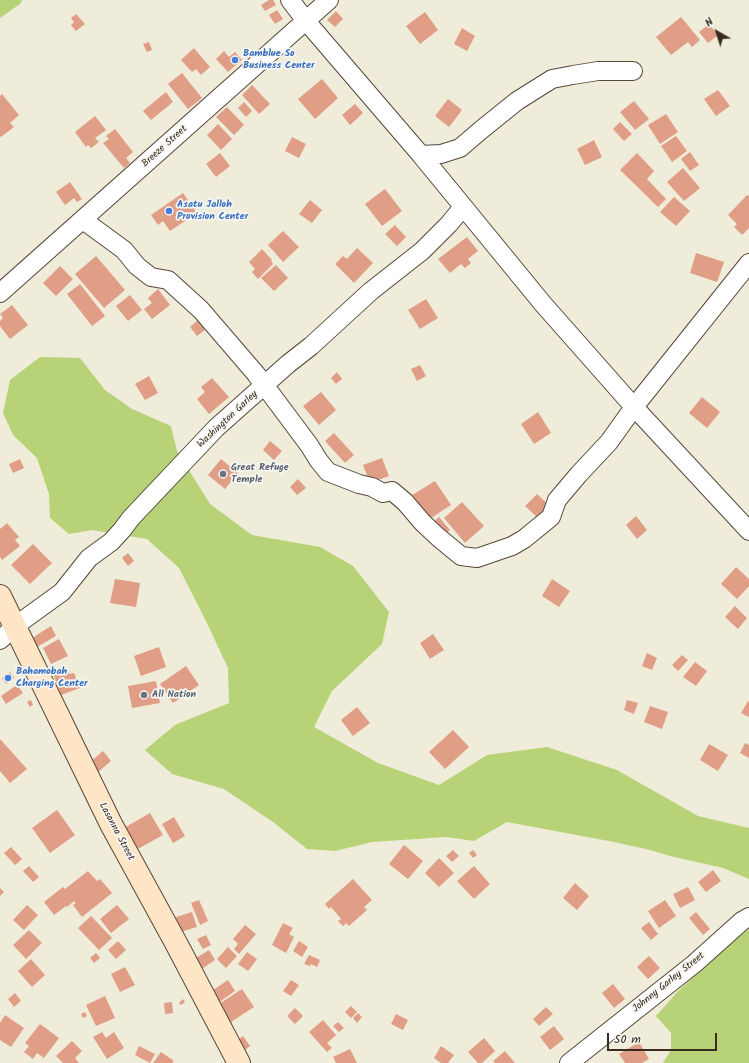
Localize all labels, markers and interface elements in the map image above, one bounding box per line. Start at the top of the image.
north arrow [697,12,737,52]
text: N [701,13,718,32]
place label: Bamblue So Business Center [243,48,315,72]
marker: Bamblue So Business Center [230,55,240,65]
street label: Breeze Street [140,123,190,171]
place label: Asatu Jalloh Provision Center [177,199,248,222]
marker: Asatu Jalloh Provision Center [164,206,174,216]
street label: Washington Garley [195,389,261,451]
place label: Great Refuge Temple [231,462,289,486]
marker: Great Refuge Temple [218,469,228,479]
place label: Bahamobah Charging Center [16,666,88,690]
marker: Bahamobah Charging Center [3,673,13,683]
place label: All Nation [152,689,196,701]
marker: All Nation [139,690,149,700]
street label: Lasanna Street [96,801,136,863]
street label: Johnny Garley Street [631,950,707,1016]
scale bar [609,1025,719,1051]
text: 50 m [614,1030,641,1049]

